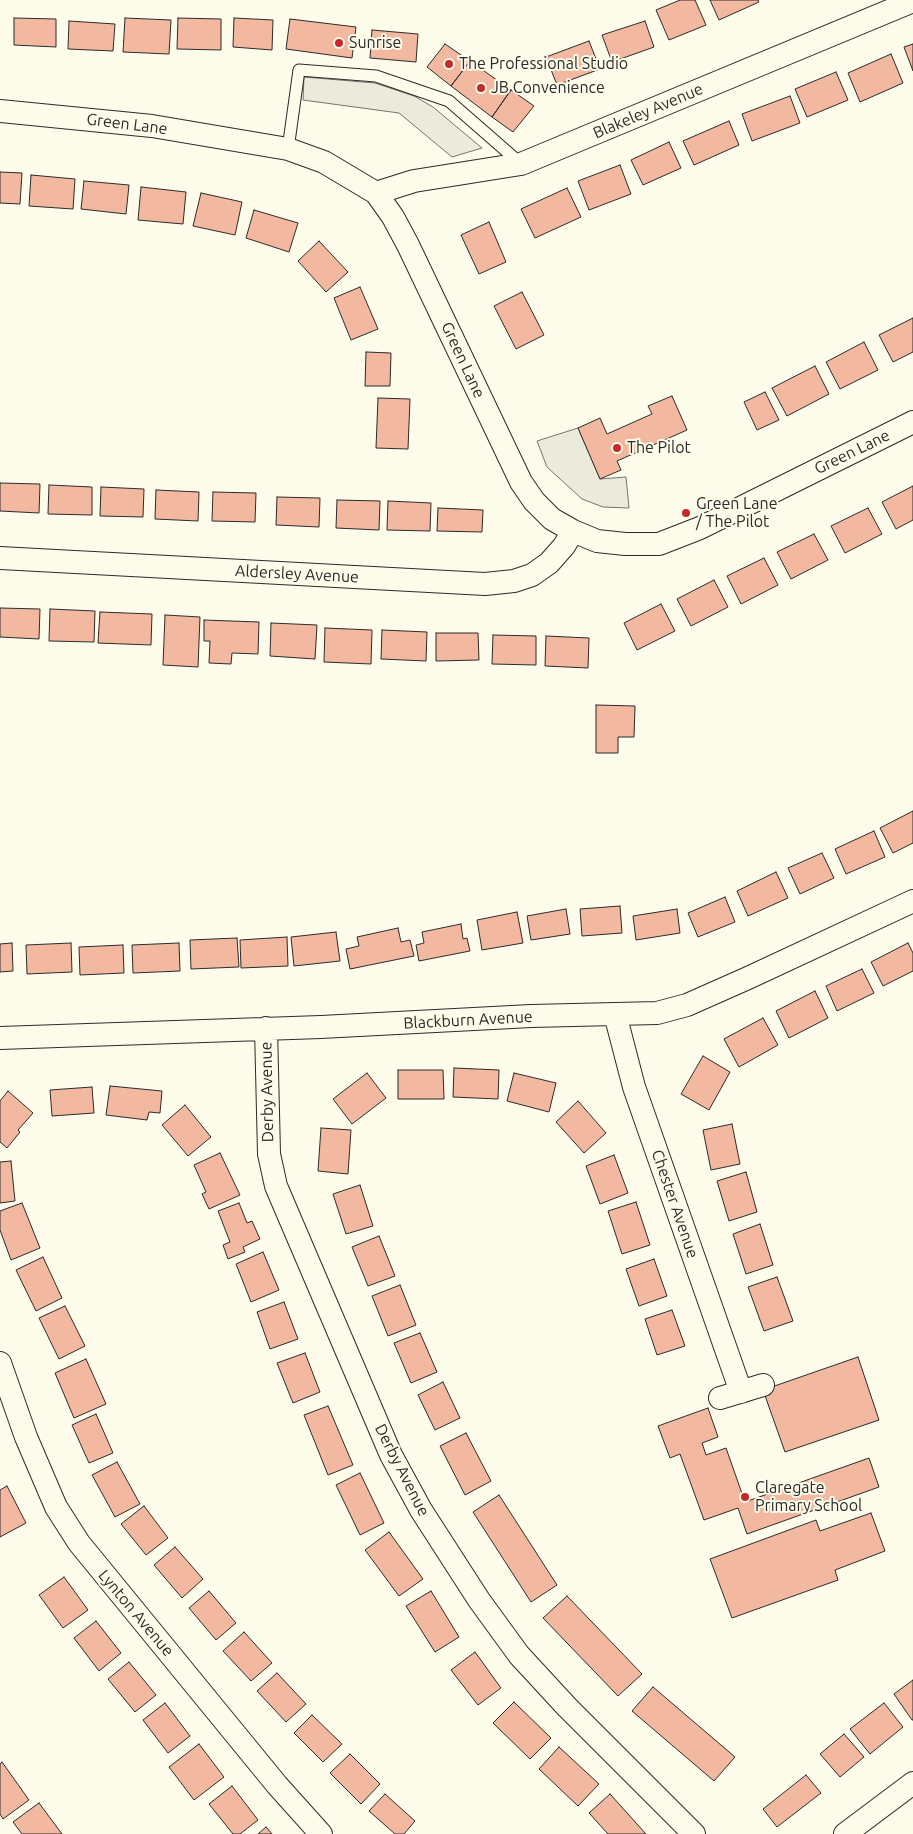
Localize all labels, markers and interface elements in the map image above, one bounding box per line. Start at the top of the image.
place label: Sunrise [349,33,401,53]
marker: Sunrise [333,37,345,49]
place label: The Professional Studio [459,54,628,74]
marker: The Professional Studio [443,58,455,70]
place label: JB Convenience [491,78,605,98]
street label: Blakeley Avenue [590,79,706,143]
marker: JB Convenience [475,82,487,94]
street label: Green Lane [85,110,169,138]
street label: Green Lane [437,319,489,401]
street label: Green Lane [811,426,893,478]
place label: The Pilot [627,438,691,458]
marker: The Pilot [611,442,623,454]
place label: Green Lane / The Pilot [696,494,777,532]
marker: Green Lane / The Pilot [680,507,692,519]
street label: Aldersley Avenue [235,561,359,587]
street label: Blackburn Avenue [403,1007,533,1033]
street label: Derby Avenue [257,1041,277,1143]
street label: Chester Avenue [647,1147,703,1261]
street label: Derby Avenue [371,1421,433,1519]
place label: Claregate Primary School [755,1478,862,1516]
marker: Claregate Primary School [739,1491,751,1503]
street label: Lynton Avenue [94,1566,178,1660]

